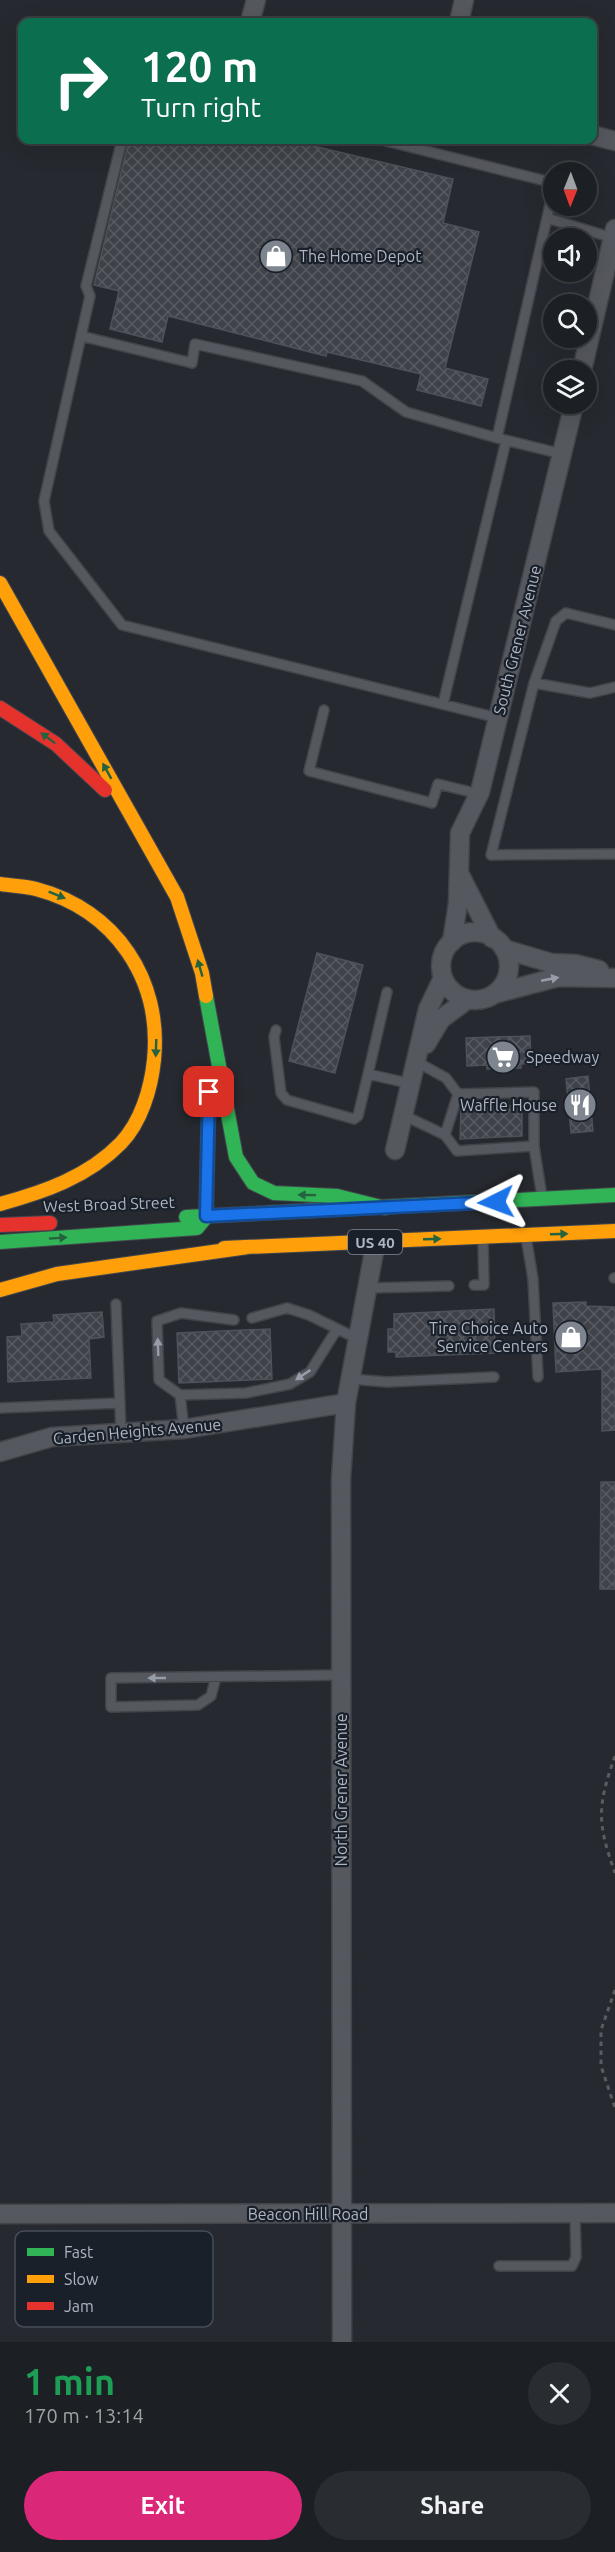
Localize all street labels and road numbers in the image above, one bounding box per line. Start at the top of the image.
street label: South Grener Avenue [490,564,544,716]
street label: West Broad Street [43,1193,176,1215]
road number: US 40 [348,1230,402,1254]
street label: Garden Heights Avenue [52,1415,222,1447]
street label: North Grener Avenue [332,1713,350,1867]
street label: Beacon Hill Road [248,2205,368,2223]

